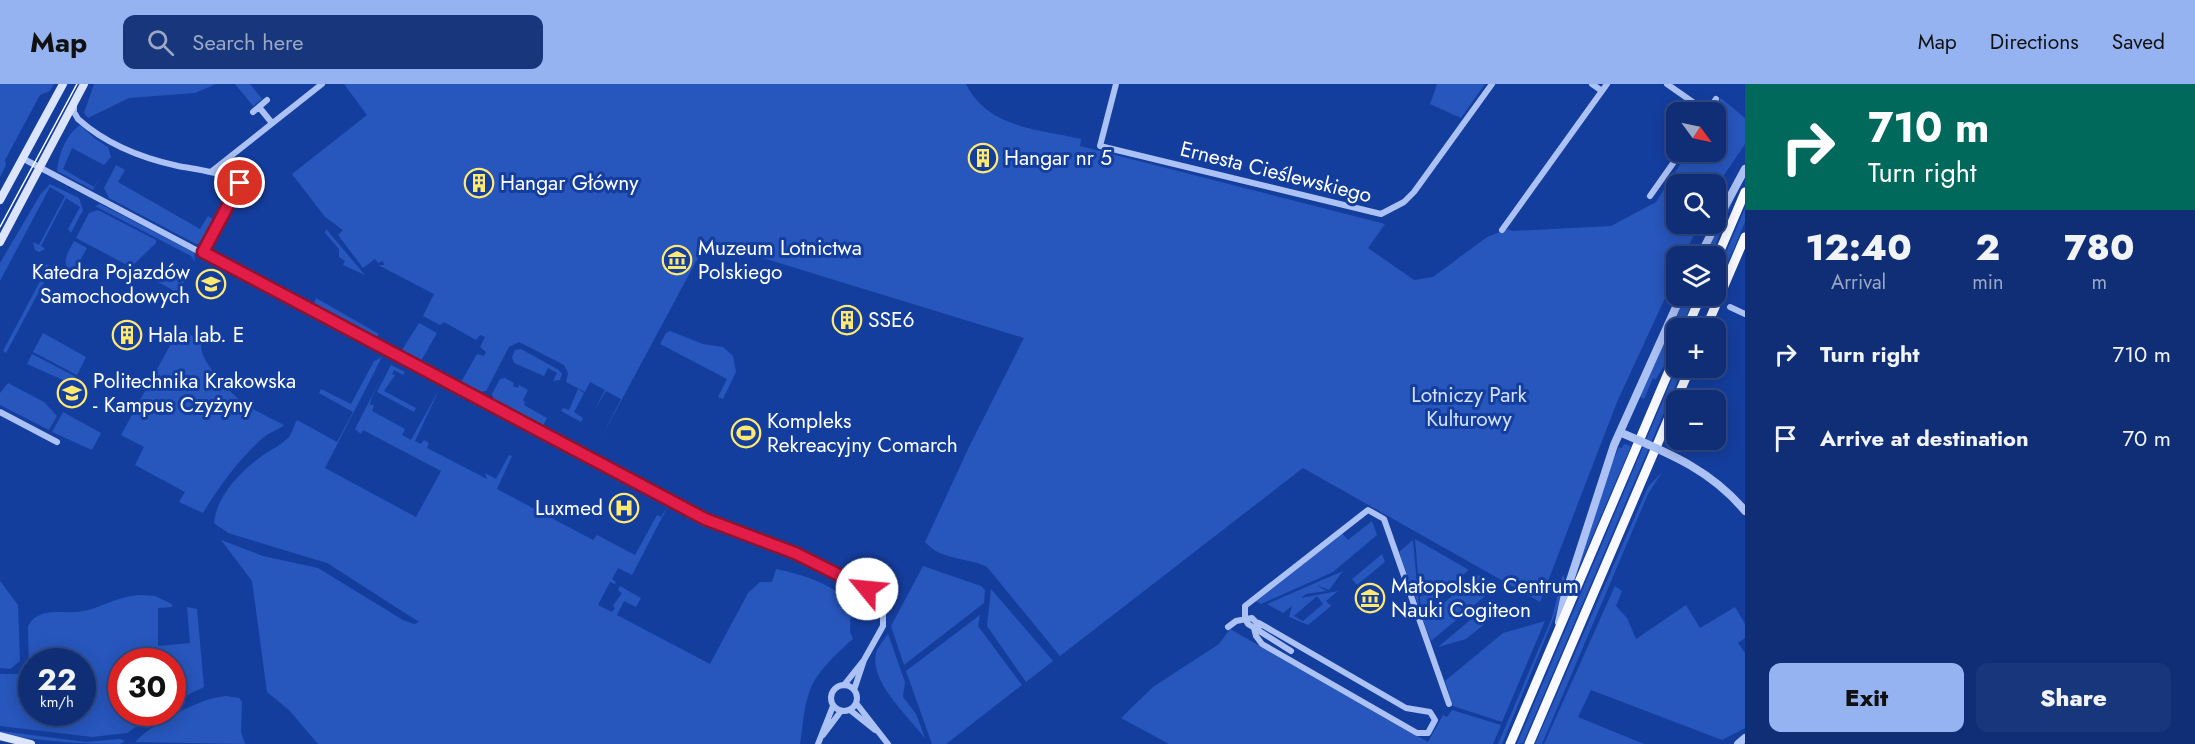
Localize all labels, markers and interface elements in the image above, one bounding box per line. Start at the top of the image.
search box [123,15,543,69]
text: Map [30,22,87,63]
icon: search [144,26,177,59]
text: Search here [192,26,304,58]
text: Map [1918,27,1957,57]
text: Directions [1990,27,2079,57]
text: Saved [2112,27,2165,57]
text: 710 m [1868,97,1990,158]
north arrow [1666,102,1726,162]
map controls [1666,102,1726,450]
icon: right [1769,108,1847,186]
street label: Ernesta Cieślewskiego [1177,134,1375,210]
building icon: Hangar nr 5 [967,142,999,174]
place label: Hangar nr 5 [1004,143,1112,173]
text: Turn right [1868,153,1976,192]
pin [214,157,265,208]
icon: arrive [223,166,256,199]
building icon: Hangar Główny [463,167,495,199]
place label: Hangar Główny [500,168,639,198]
button: search [1666,174,1726,234]
text: 12:40 [1805,221,1912,273]
text: 2 [1976,221,2000,273]
text: 780 [2064,221,2135,273]
place label: Muzeum Lotnictwa Polskiego [698,233,862,287]
museum icon: Muzeum Lotnictwa Polskiego [661,244,693,276]
button: layers [1666,246,1726,306]
place label: Katedra Pojazdów Samochodowych [32,257,191,311]
school or university icon: Katedra Pojazdów Samochodowych [195,268,227,300]
text: Arrival [1831,268,1886,297]
text: min [1972,268,2004,297]
text: m [2091,268,2107,297]
building icon: SSE6 [831,304,863,336]
place label: SSE6 [868,305,915,335]
button: + [1666,318,1726,378]
building icon: Hala lab. E [111,319,143,351]
place label: Hala lab. E [148,320,244,350]
icon: right [1769,338,1802,371]
text: Turn right [1820,338,1920,370]
text: 710 m [2113,338,2171,370]
place label: Politechnika Krakowska - Kampus Czyżyny [93,366,296,420]
school or university icon: Politechnika Krakowska - Kampus Czyżyny [56,377,88,409]
park label: Lotniczy Park Kulturowy [1411,380,1527,434]
button: − [1666,390,1726,450]
place label: Kompleks Rekreacyjny Comarch [767,406,958,460]
sports icon: Kompleks Rekreacyjny Comarch [730,417,762,449]
icon: arrive [1769,422,1802,455]
text: Arrive at destination [1820,422,2029,454]
text: 70 m [2122,422,2171,454]
hospital icon: Luxmed [608,492,640,524]
place label: Luxmed [535,493,603,523]
position arrow [835,557,899,621]
place label: Małopolskie Centrum Nauki Cogiteon [1391,571,1579,625]
museum icon: Małopolskie Centrum Nauki Cogiteon [1354,582,1386,614]
speed limit sign: 30 [108,648,186,726]
text: 22 [37,658,77,701]
button: Exit [1769,663,1964,732]
button: Share [1976,663,2171,732]
text: km/h [40,691,74,713]

